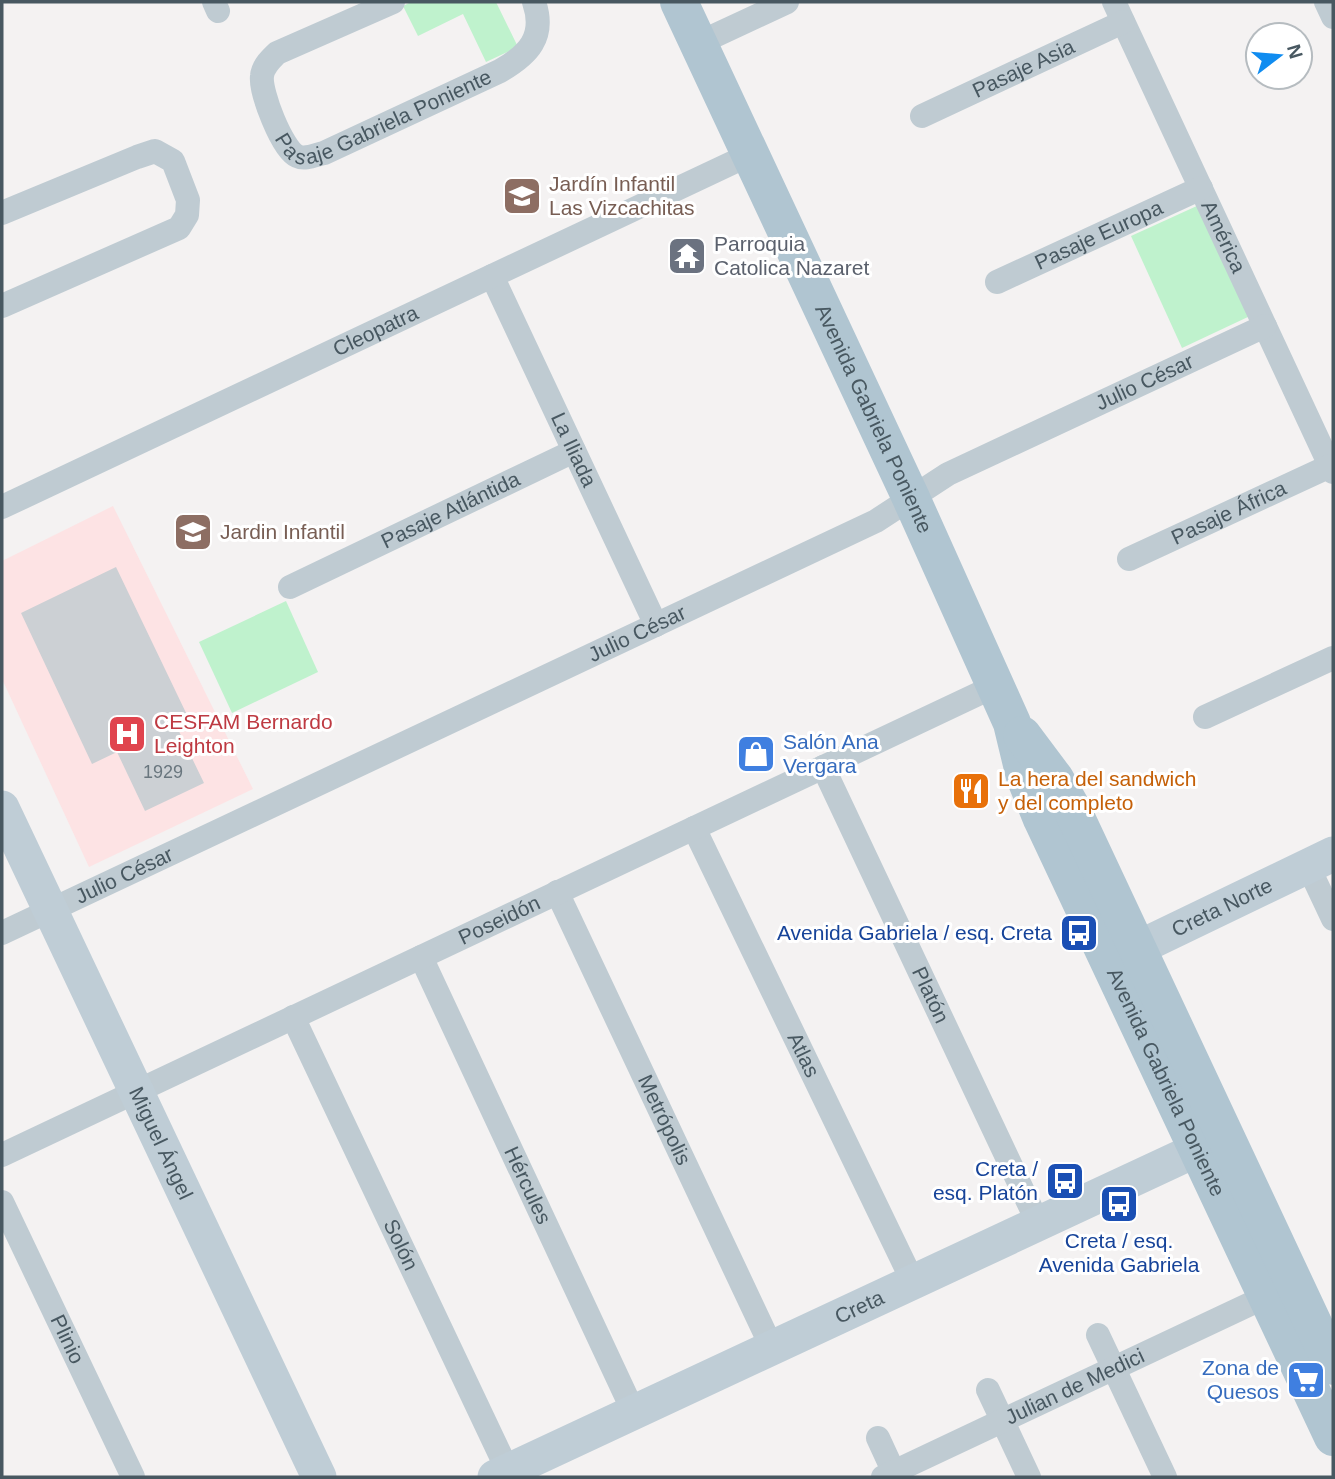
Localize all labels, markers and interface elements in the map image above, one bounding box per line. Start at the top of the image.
north arrow [1244,21,1314,91]
street label: Pasaje Asia [969,34,1078,102]
text: N [1283,42,1307,61]
street label: Pasaje Gabriela Poniente [271,65,495,169]
place label: Jardín Infantil Las Vizcachitas [549,172,695,219]
school or university icon: Jardín Infantil Las Vizcachitas [501,175,543,217]
street label: Pasaje Europa [1031,195,1166,274]
street label: América [1197,197,1251,277]
place label: Parroquia Catolica Nazaret [714,232,869,279]
temple icon: Parroquia Catolica Nazaret [666,235,708,277]
street label: Cleopatra [329,301,422,360]
street label: Avenida Gabriela Poniente [811,301,937,536]
street label: Julio César [1092,349,1197,414]
street label: La Iliada [547,409,602,491]
street label: Pasaje Atlántida [377,467,524,553]
street label: Pasaje África [1168,476,1290,549]
school or university icon: Jardin Infantil [172,511,214,553]
place label: Jardin Infantil [220,520,345,543]
street label: Julio César [584,600,689,666]
place label: CESFAM Bernardo Leighton [154,710,333,757]
hospital icon: CESFAM Bernardo Leighton [106,713,148,755]
place label: Salón Ana Vergara [783,730,879,777]
shop icon: Salón Ana Vergara [735,733,777,775]
house number: 1929 [143,762,183,782]
place label: La hera del sandwich y del completo [998,767,1196,814]
restaurant icon: La hera del sandwich y del completo [950,770,992,812]
street label: Julio César [71,842,176,908]
street label: Creta Norte [1168,873,1276,941]
street label: Poseidón [455,891,544,949]
bus stop icon: Avenida Gabriela / esq. Creta [1058,912,1100,954]
place label: Avenida Gabriela / esq. Creta [777,921,1052,944]
street label: Platón [908,963,954,1027]
street label: Avenida Gabriela Poniente [1103,964,1230,1200]
street label: Atlas [783,1029,824,1081]
street label: Metrópolis [634,1071,696,1168]
street label: Miguel Ángel [125,1083,198,1203]
street label: Hércules [500,1143,556,1228]
place label: Creta / esq. Platón [933,1157,1038,1204]
bus stop icon: Creta / esq. Platón [1044,1160,1086,1202]
bus stop icon: Creta / esq. Avenida Gabriela [1098,1183,1140,1225]
street label: Solón [379,1215,423,1274]
place label: Creta / esq. Avenida Gabriela [1039,1229,1200,1276]
street label: Creta [831,1285,888,1328]
street label: Plinio [46,1311,89,1367]
street label: Julian de Medici [1001,1344,1148,1429]
place label: Zona de Quesos [1202,1356,1279,1403]
supermarket icon: Zona de Quesos [1285,1359,1327,1401]

